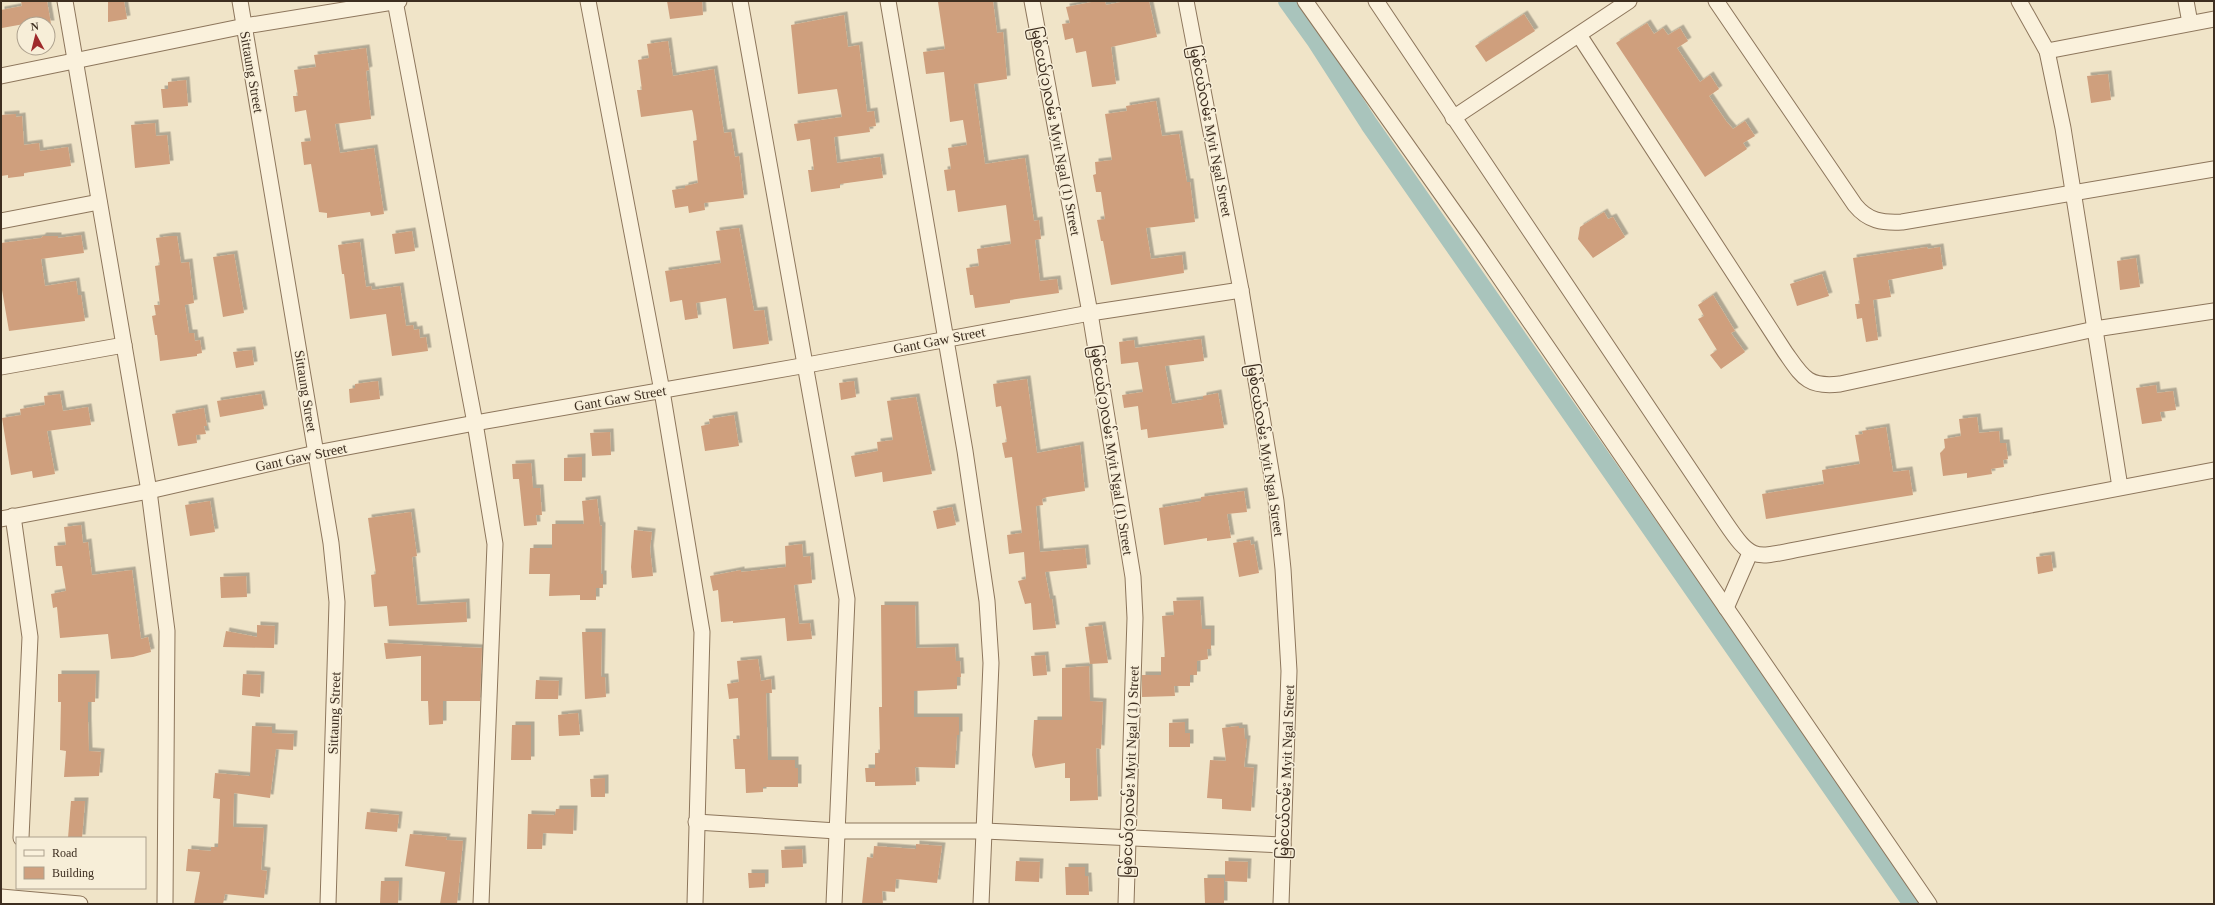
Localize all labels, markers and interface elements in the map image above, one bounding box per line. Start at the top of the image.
north arrow [16,16,56,56]
text: N [30,20,40,33]
street label: မြစ်ငယ်(၁)လမ်း Myit Ngal (1) Street [1024,25,1086,238]
street label: Sittaung Street [237,30,266,114]
street label: မြစ်ငယ်လမ်း Myit Ngal Street [1183,43,1237,219]
street label: Gant Gaw Street [892,324,986,357]
street label: မြစ်ငယ်(၁)လမ်း Myit Ngal (1) Street [1084,343,1139,557]
street label: Sittaung Street [292,349,319,433]
street label: မြစ်ငယ်လမ်း Myit Ngal Street [1240,362,1290,538]
street label: Gant Gaw Street [573,383,667,414]
street label: Gant Gaw Street [254,440,348,475]
street label: မြစ်ငယ်(၁)လမ်း Myit Ngal (1) Street [1116,665,1146,879]
street label: Sittaung Street [326,671,343,755]
street label: မြစ်ငယ်လမ်း Myit Ngal Street [1273,684,1301,860]
legend [16,837,146,889]
text: Road [52,846,77,860]
text: Building [52,866,94,880]

